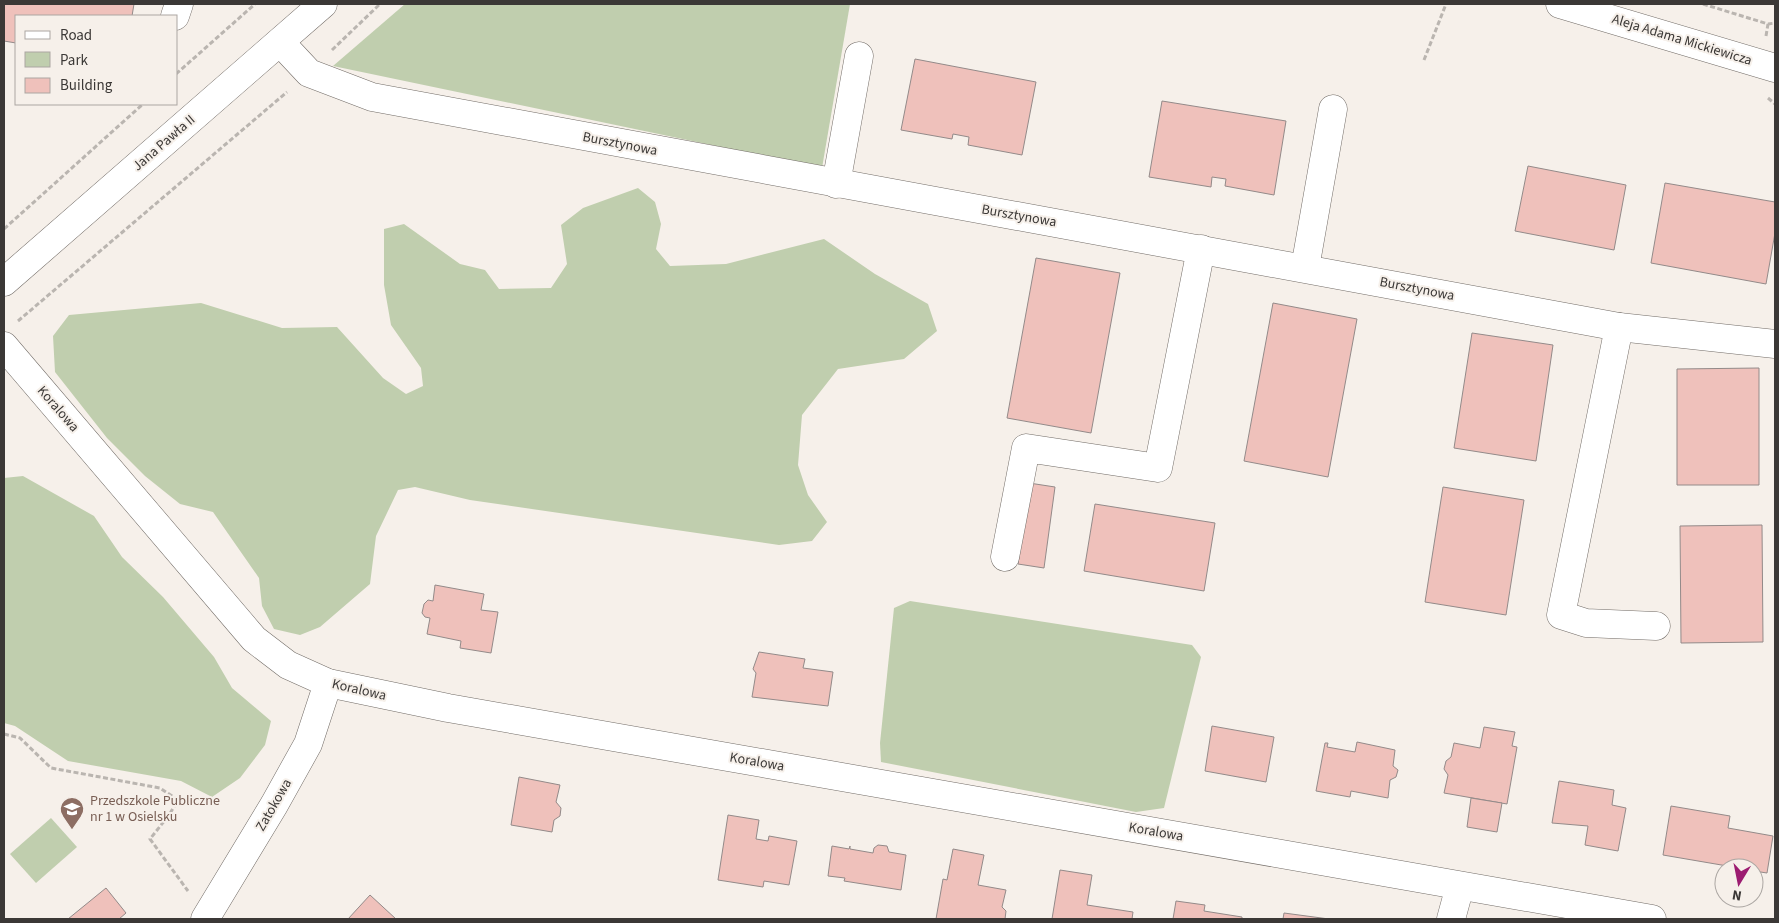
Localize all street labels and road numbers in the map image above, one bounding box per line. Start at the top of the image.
street label: Aleja Adama Mickiewicza [1610,9,1754,71]
street label: Jana Pawła II [128,110,200,176]
street label: Bursztynowa [581,127,659,161]
street label: Bursztynowa [980,200,1058,232]
street label: Bursztynowa [1378,272,1456,306]
street label: Koralowa [32,382,84,436]
street label: Koralowa [330,674,388,706]
street label: Koralowa [728,747,786,777]
street label: Zatokowa [251,775,297,835]
street label: Koralowa [1127,817,1185,847]

